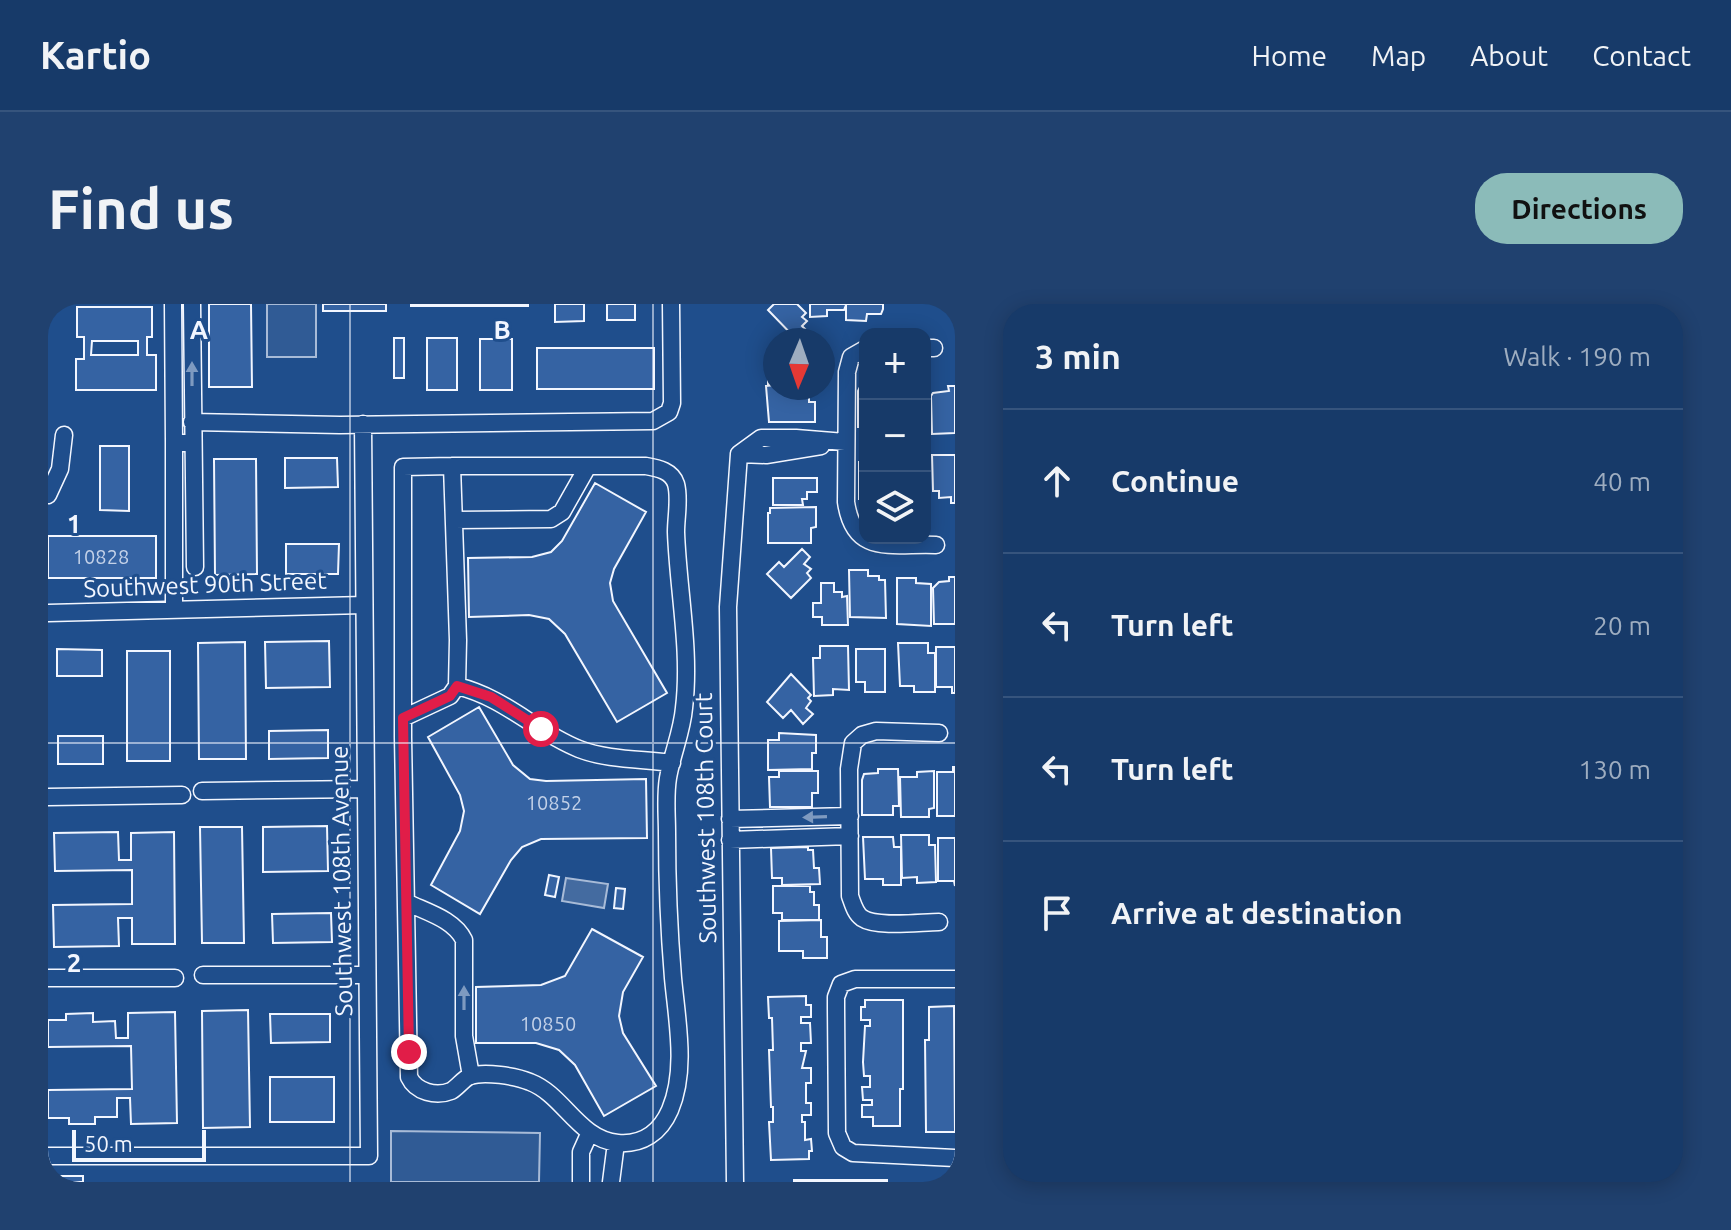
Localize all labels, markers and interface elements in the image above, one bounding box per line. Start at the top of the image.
text: Kartio [40,34,151,76]
text: Home [1252,40,1327,71]
text: Map [1371,40,1426,71]
text: About [1470,40,1548,71]
text: Contact [1592,40,1691,71]
button: Directions [1475,173,1683,244]
text: Find us [48,177,234,240]
text: A [190,315,209,344]
text: B [493,315,511,344]
north arrow [763,328,835,400]
map controls [859,328,931,544]
button: + [859,328,931,400]
text: 3 min [1035,337,1121,375]
text: Walk · 190 m [1503,342,1651,371]
one-way arrow [186,361,198,386]
button: − [859,400,931,472]
icon: ahead [1035,459,1079,503]
text: Continue [1111,464,1239,498]
text: 40 m [1593,467,1651,496]
button: layers [859,472,931,544]
text: 1 [67,509,81,538]
house number: 10828 [73,545,129,568]
street label: Southwest 90th Street [83,567,328,602]
icon: left [1035,603,1079,647]
text: Turn left [1111,608,1233,642]
text: 20 m [1593,611,1651,640]
street label: Southwest 108th Court [690,692,721,944]
route start [523,711,559,747]
street label: Southwest 108th Avenue [326,745,357,1017]
icon: left [1035,747,1079,791]
text: Turn left [1111,752,1233,786]
text: 130 m [1579,755,1651,784]
house number: 10852 [526,791,582,814]
one-way arrow [802,811,827,824]
icon: arrive [1035,891,1079,935]
text: Arrive at destination [1111,896,1403,930]
text: 2 [67,948,81,977]
one-way arrow [458,985,470,1010]
house number: 10850 [520,1012,576,1035]
route end [391,1034,427,1070]
scale bar [72,1126,206,1162]
text: 50 m [84,1131,133,1156]

